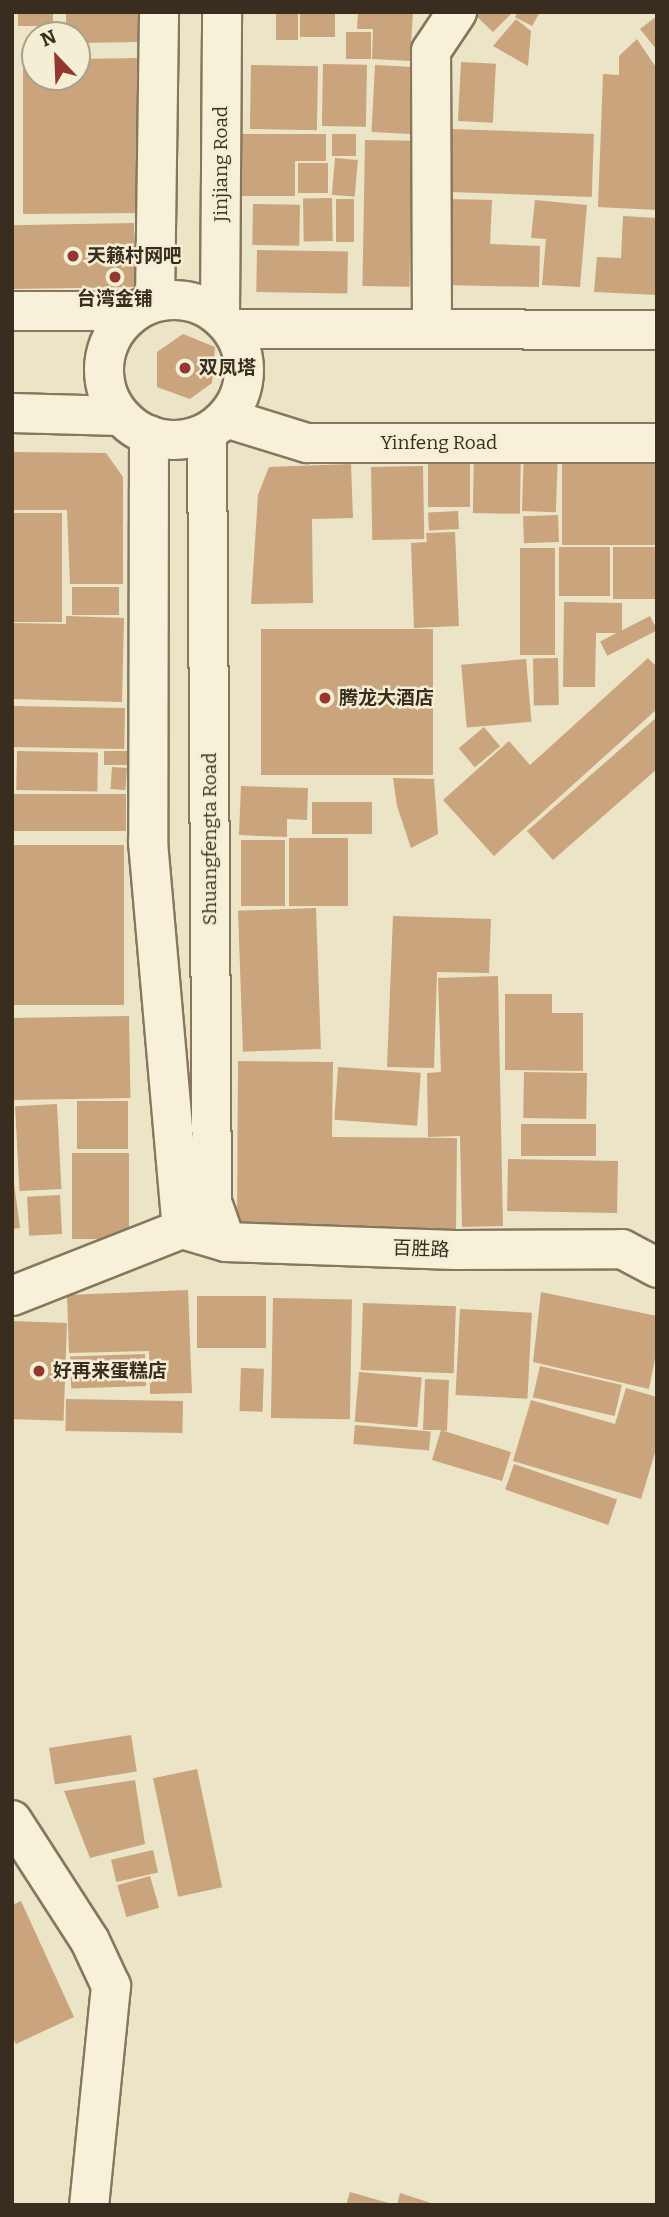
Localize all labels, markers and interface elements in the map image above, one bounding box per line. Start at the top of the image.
north arrow [21,21,91,91]
text: N [37,25,60,52]
street label: Jinjiang Road [210,106,232,222]
place label: 天籁村网吧 [87,245,182,267]
marker: 天籁村网吧 [65,248,81,264]
marker: 台湾金铺 [107,269,123,285]
place label: 台湾金铺 [77,288,153,310]
place label: 双凤塔 [199,357,256,379]
marker: 双凤塔 [177,360,193,376]
street label: Yinfeng Road [381,432,497,454]
place label: 腾龙大酒店 [339,687,434,709]
marker: 腾龙大酒店 [317,690,333,706]
street label: Shuangfengta Road [199,753,221,925]
street label: 百胜路 [392,1237,450,1261]
place label: 好再来蛋糕店 [53,1360,167,1382]
marker: 好再来蛋糕店 [31,1363,47,1379]

